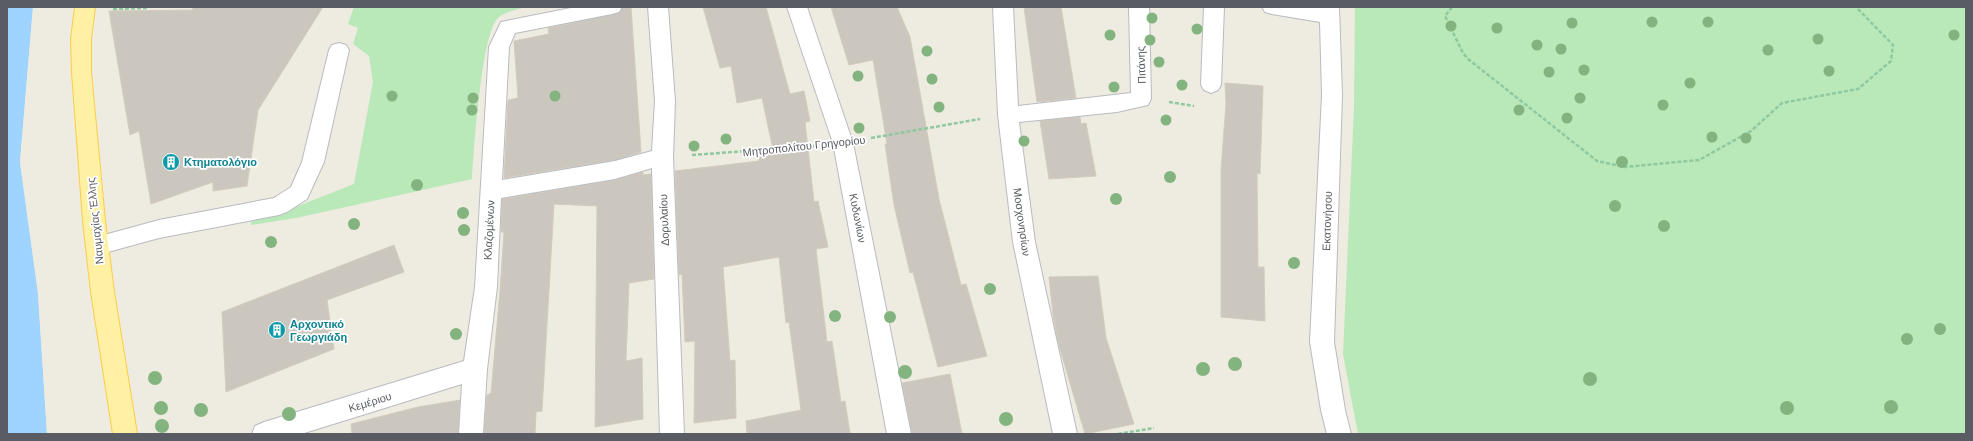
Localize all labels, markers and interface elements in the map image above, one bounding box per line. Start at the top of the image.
street label: Πιτάνης [1134,46,1148,84]
street label: Μητροπολίτου Γρηγορίου [742,134,866,158]
building icon: Κτηματολόγιο [161,152,181,172]
place label: Κτηματολόγιο [184,156,257,168]
street label: Ναυμαχίας Έλλης [84,177,106,265]
street label: Μοσχονησίων [1011,187,1033,257]
street label: Εκατονήσου [1320,191,1334,251]
street label: Κυδωνίων [847,192,869,244]
street label: Δορυλαίου [657,194,671,246]
street label: Κλαζομένων [481,199,497,260]
place label: Αρχοντικό Γεωργιάδη [290,318,348,343]
building icon: Αρχοντικό Γεωργιάδη [267,320,287,340]
street label: Κεμέριου [347,390,393,414]

